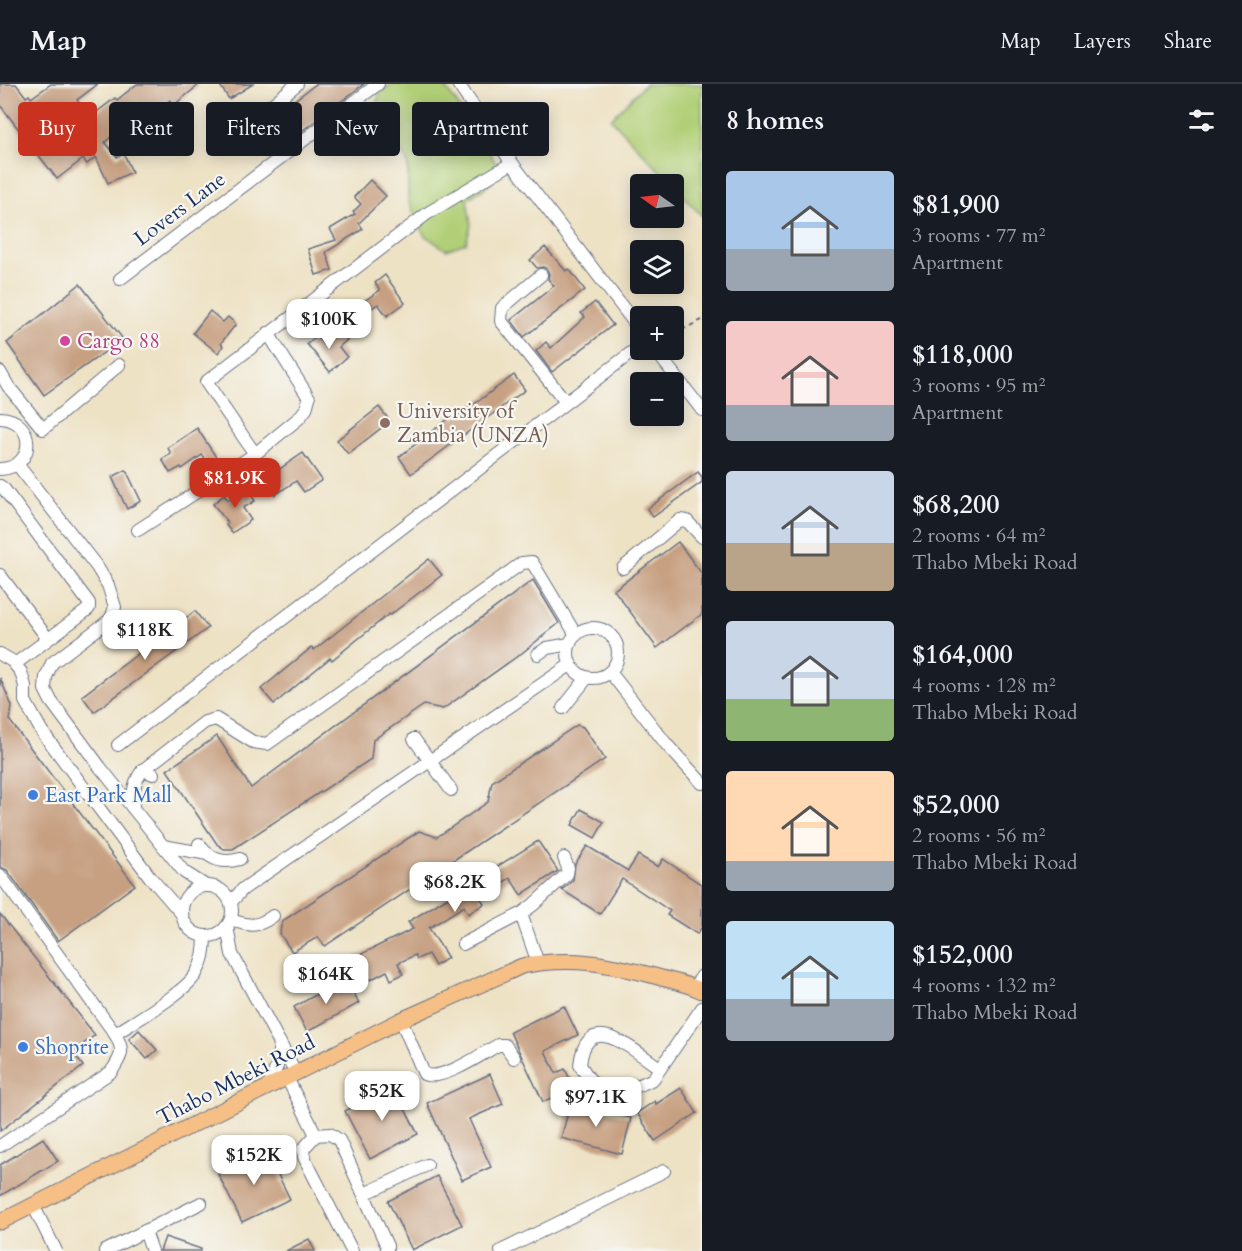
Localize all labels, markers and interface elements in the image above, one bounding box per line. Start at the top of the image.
text: Map [30,22,87,60]
text: Map [1001,27,1041,56]
text: Layers [1074,27,1131,56]
text: Share [1164,27,1212,56]
chip: Buy [18,102,97,156]
chip: Rent [109,102,194,156]
chip: Filters [206,102,302,156]
chip: New [314,102,400,156]
chip: Apartment [412,102,549,156]
text: 8 homes [726,103,824,138]
icon: filters [1185,104,1218,137]
street label: Lovers Lane [128,165,232,253]
north arrow [630,174,684,228]
map controls [630,174,684,426]
text: $81,900 [912,187,1000,222]
icon: home [774,195,846,267]
text: 3 rooms · 77 m² [912,222,1045,249]
button: layers [630,240,684,294]
text: Apartment [912,249,1003,276]
pin: $100K [287,299,371,350]
text: $100K [300,305,358,332]
button: + [630,306,684,360]
place label: Cargo 88 [77,327,160,356]
marker: Cargo 88 [58,334,72,348]
text: $118,000 [912,337,1013,372]
icon: home [774,345,846,417]
button: − [630,372,684,426]
text: 3 rooms · 95 m² [912,372,1045,399]
place label: University of Zambia (UNZA) [397,397,549,450]
text: Apartment [912,399,1003,426]
marker: University of Zambia (UNZA) [378,416,392,430]
pin: $81.9K [186,458,284,509]
text: $81.9K [204,464,266,491]
text: $68,200 [912,487,1000,522]
icon: home [774,495,846,567]
text: 2 rooms · 64 m² [912,522,1045,549]
text: Thabo Mbeki Road [912,549,1078,576]
pin: $118K [103,610,187,661]
text: $118K [116,616,174,643]
text: $164,000 [912,637,1013,672]
icon: home [774,645,846,717]
text: 4 rooms · 128 m² [912,672,1056,699]
text: Thabo Mbeki Road [912,699,1078,726]
place label: East Park Mall [45,781,172,810]
text: $52,000 [912,787,1000,822]
marker: East Park Mall [26,788,40,802]
icon: home [774,795,846,867]
text: 2 rooms · 56 m² [912,822,1045,849]
text: Thabo Mbeki Road [912,849,1078,876]
pin: $68.2K [406,862,504,913]
text: $68.2K [424,868,486,895]
text: $152,000 [912,937,1013,972]
icon: home [774,945,846,1017]
pin: $164K [284,954,368,1005]
text: $164K [297,960,355,987]
text: 4 rooms · 132 m² [912,972,1056,999]
text: Thabo Mbeki Road [912,999,1078,1026]
street label: Thabo Mbeki Road [152,1028,320,1132]
place label: Shoprite [35,1033,109,1062]
marker: Shoprite [16,1040,30,1054]
pin: $52K [346,1071,418,1122]
text: $52K [359,1077,405,1104]
pin: $97.1K [547,1077,645,1128]
text: $97.1K [565,1083,627,1110]
pin: $152K [212,1135,296,1186]
text: $152K [225,1141,283,1168]

